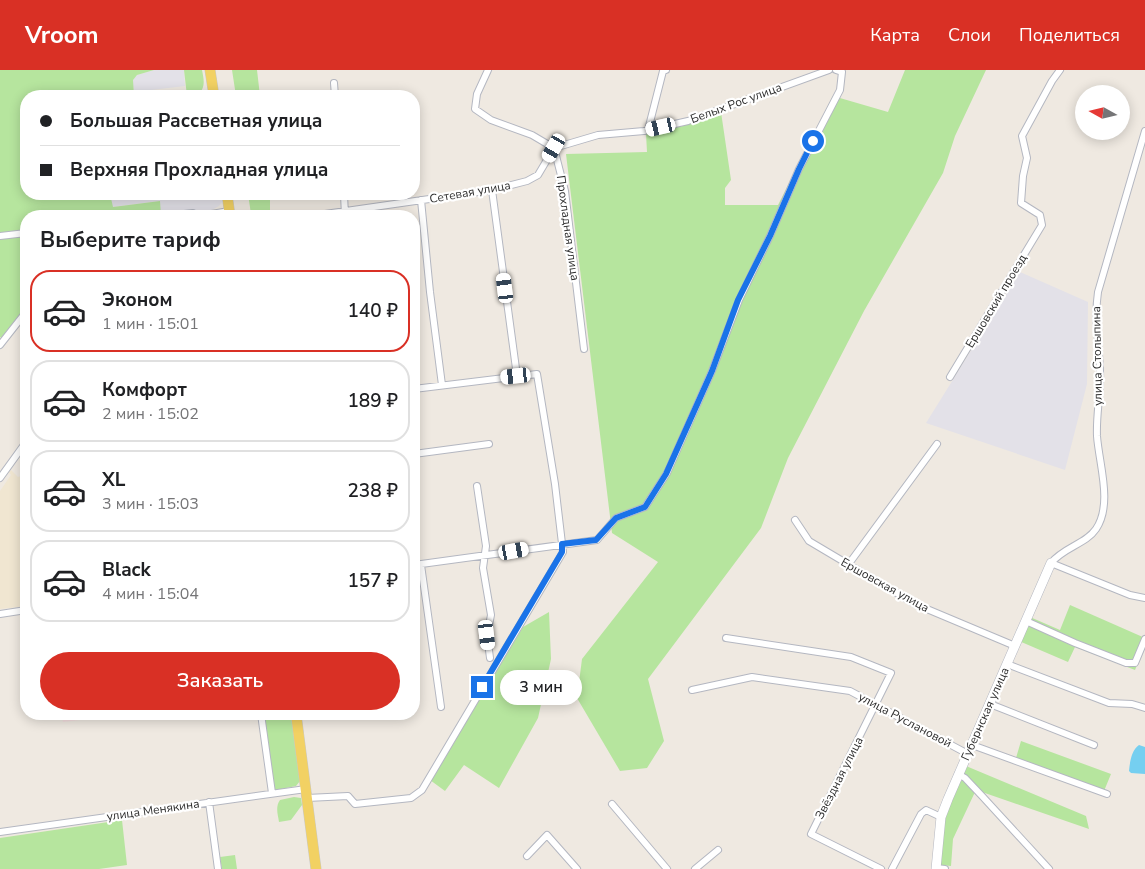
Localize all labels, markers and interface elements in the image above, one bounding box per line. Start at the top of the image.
text: Vroom [25,19,99,51]
text: Карта [870,23,920,47]
text: Слои [948,23,991,47]
text: Поделиться [1019,23,1120,47]
street label: Белых Рос улица [688,79,784,127]
north arrow [1075,85,1130,140]
map controls [1075,85,1130,140]
text: Большая Рассветная улица [70,108,323,134]
car [644,116,677,138]
route start [802,130,824,152]
car [540,131,567,165]
text: Верхняя Прохладная улица [70,157,328,183]
street label: Прохладная улица [553,174,583,282]
street label: Сетевая улица [428,177,512,207]
text: Выберите тариф [40,225,221,255]
street label: Ершовский проезд [962,251,1030,351]
car [495,272,514,304]
text: Эконом [102,287,173,313]
icon: car [42,289,87,334]
text: 140 ₽ [347,298,398,324]
street label: улица Столыпина [1088,306,1106,406]
text: 1 мин · 15:01 [102,313,199,335]
car [500,367,531,385]
text: Комфорт [102,377,187,403]
icon: car [42,379,87,424]
text: 189 ₽ [347,388,398,414]
text: 2 мин · 15:02 [102,403,199,425]
text: XL [102,467,125,493]
icon: car [42,469,87,514]
text: 238 ₽ [347,478,398,504]
text: 3 мин · 15:03 [102,493,199,515]
car [497,541,530,561]
street label: Ершовская улица [838,554,932,616]
text: Black [102,557,151,583]
icon: car [42,559,87,604]
text: 157 ₽ [347,568,398,594]
text: 4 мин · 15:04 [102,583,199,605]
car [477,619,496,651]
button: Заказать [40,652,400,710]
street label: Губернская улица [957,665,1013,763]
callout: 3 мин [500,670,582,704]
route end [471,676,493,698]
text: 3 мин [519,676,563,698]
street label: улица Руслановой [856,689,954,751]
street label: Звёздная улица [811,734,867,822]
street label: улица Менякина [106,796,200,824]

